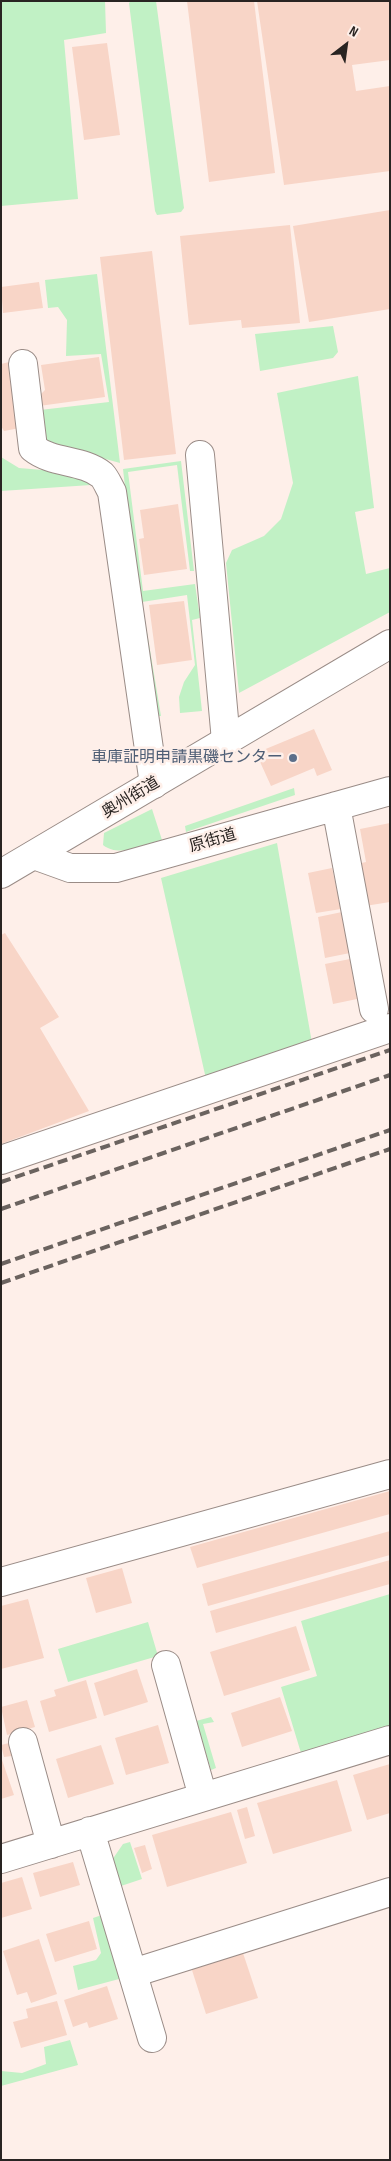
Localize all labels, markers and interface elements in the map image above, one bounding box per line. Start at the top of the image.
north arrow [321,20,371,70]
text: N [346,22,361,41]
place label: 車庫証明申請黒磯センター [91,748,283,768]
marker: 車庫証明申請黒磯センター [287,752,299,764]
street label: 奥州街道 [99,773,163,823]
street label: 原街道 [187,825,239,857]

